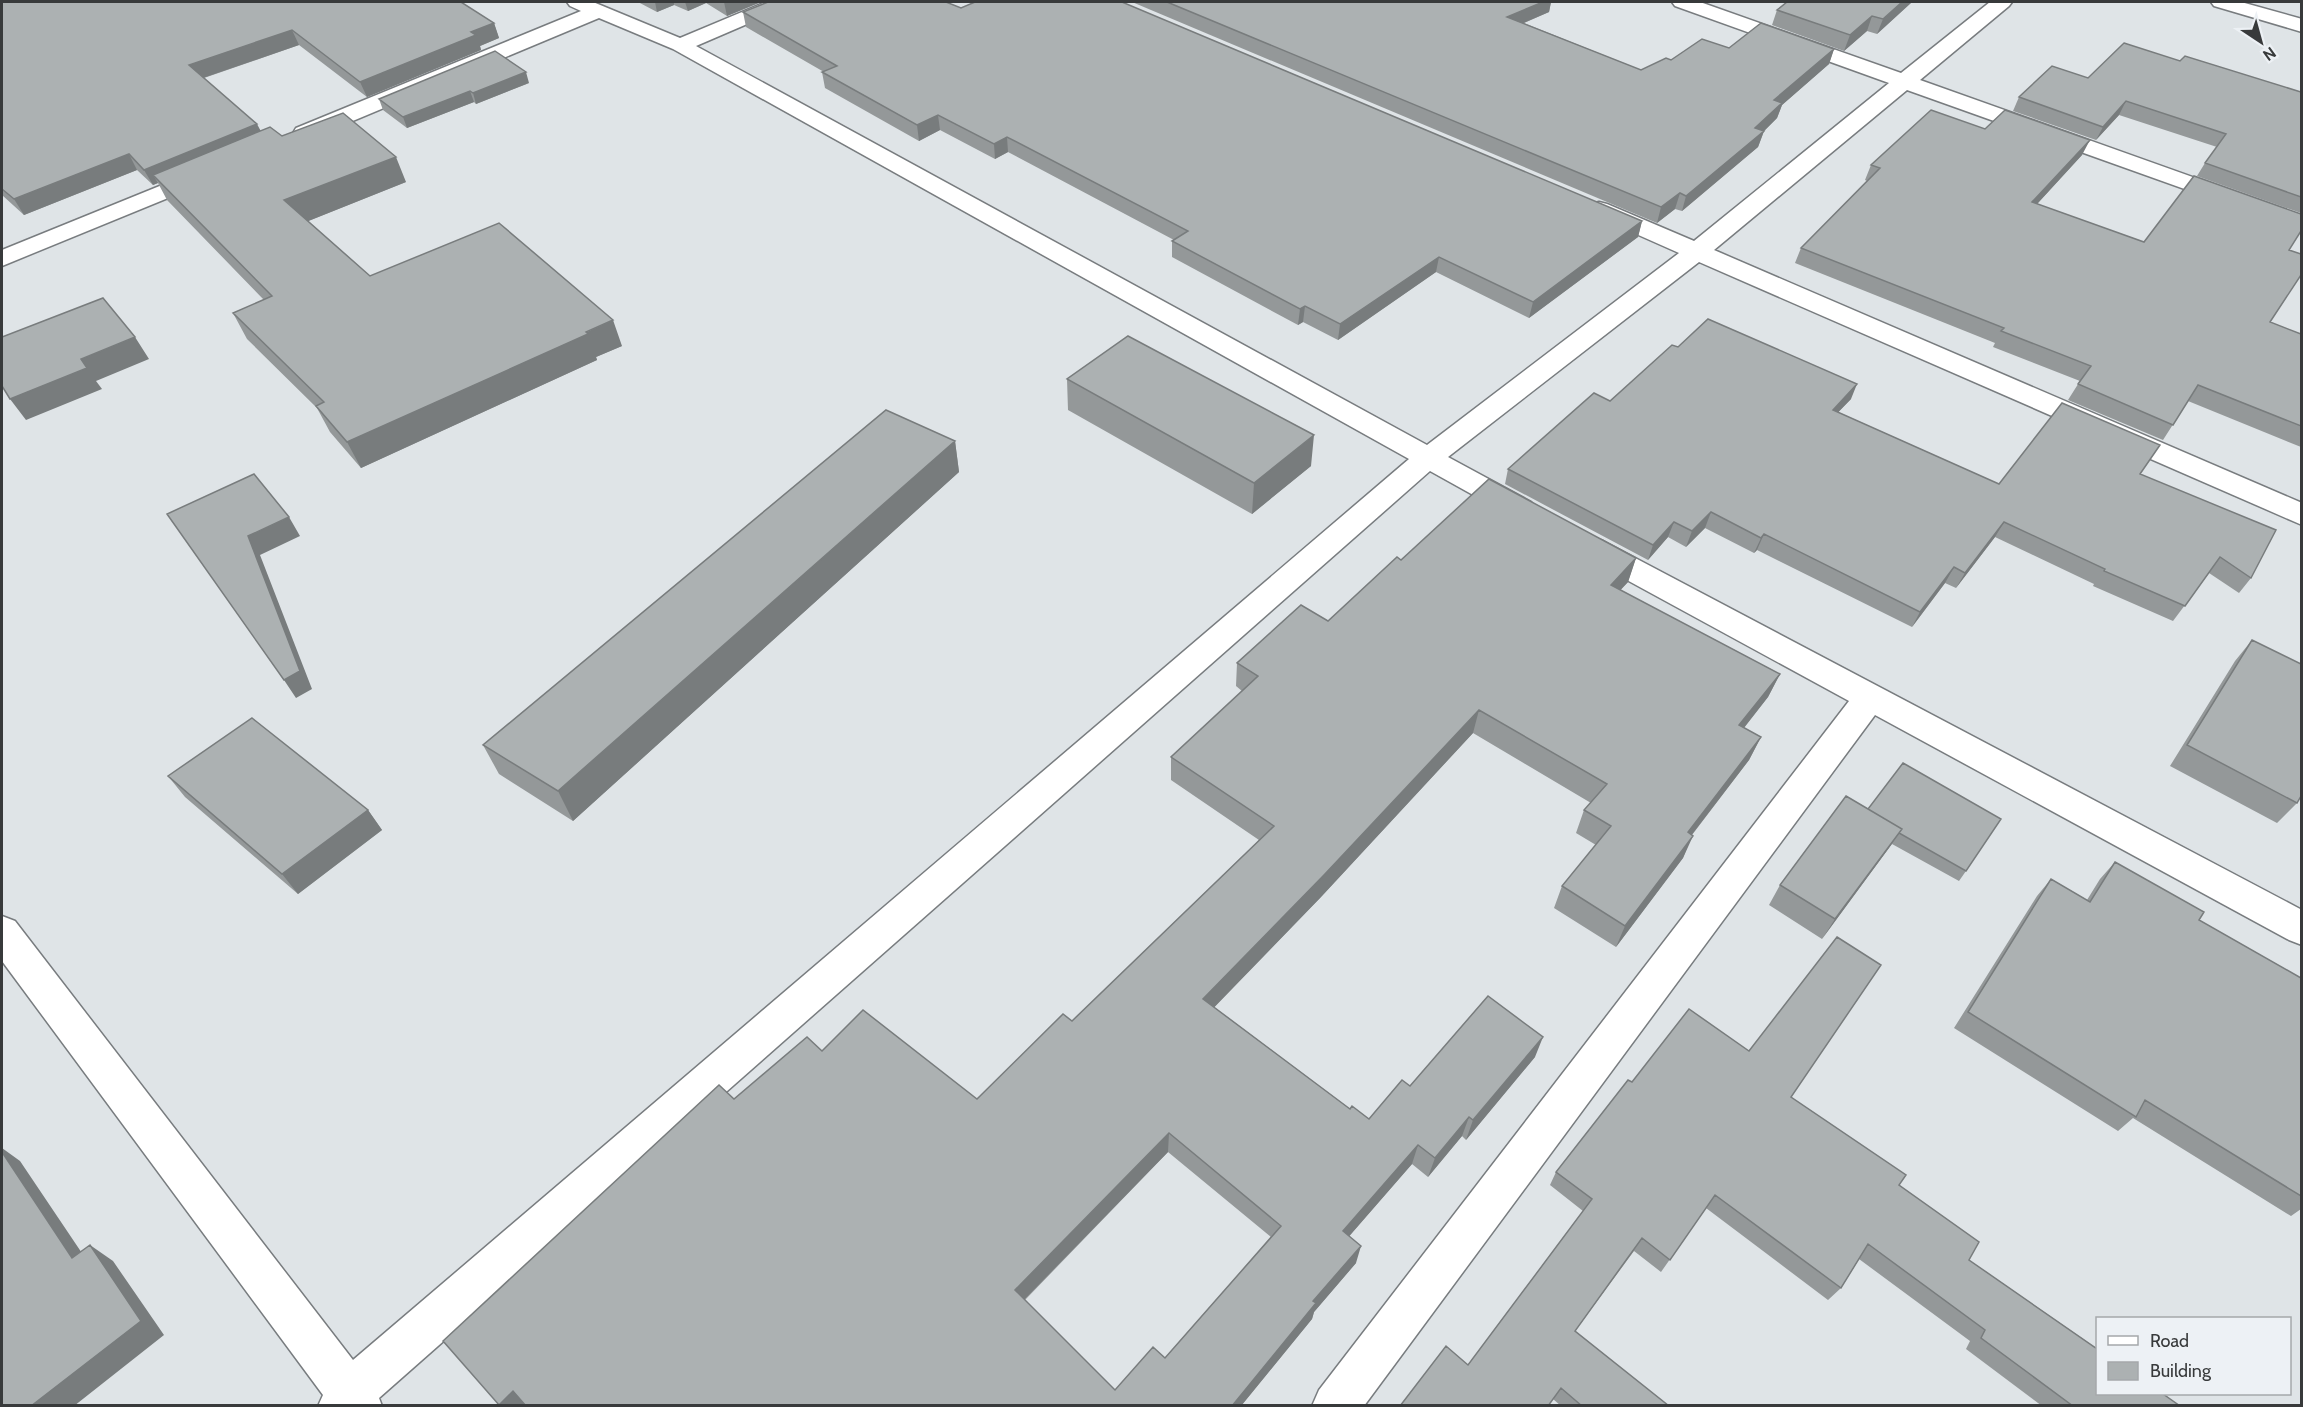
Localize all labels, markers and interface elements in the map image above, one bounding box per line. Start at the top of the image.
north arrow [2231,12,2291,72]
text: N [2259,43,2280,65]
legend [2096,1317,2291,1395]
text: Road [2150,1330,2189,1352]
text: Building [2150,1360,2212,1382]

